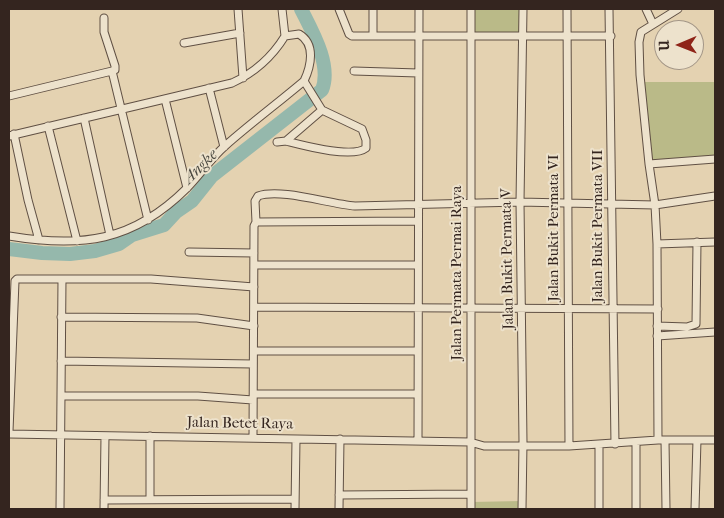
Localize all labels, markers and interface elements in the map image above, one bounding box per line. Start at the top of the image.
north arrow [654,20,704,70]
text: U [656,40,673,51]
water label: Angke [180,146,222,188]
street label: Jalan Bukit Permata VII [589,149,607,303]
street label: Jalan Bukit Permata VI [545,154,563,302]
street label: Jalan Permata Permai Raya [448,186,466,360]
street label: Jalan Bukit Permata V [498,188,518,330]
street label: Jalan Betet Raya [187,414,293,434]

